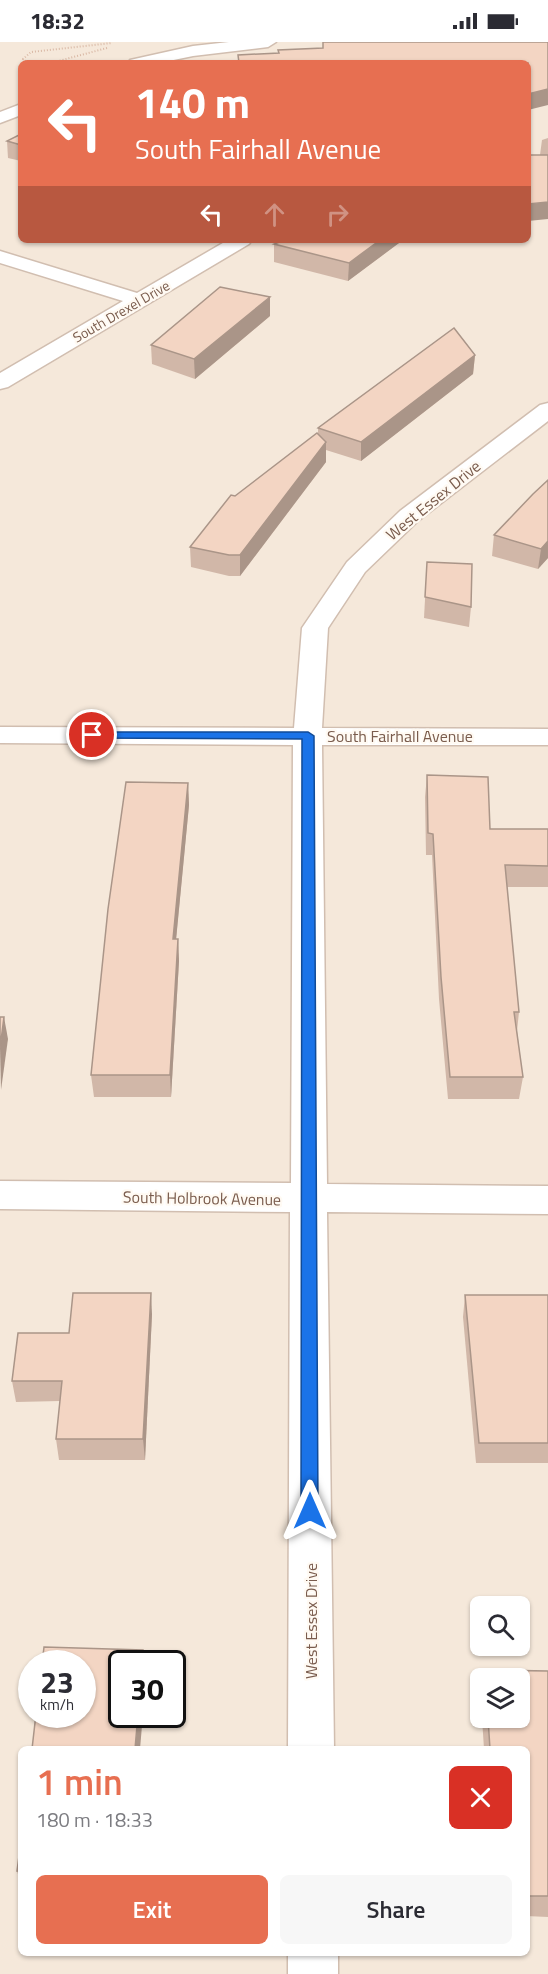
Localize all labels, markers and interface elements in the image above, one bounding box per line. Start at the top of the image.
text: 18:32 [30,4,85,38]
text: 140 m [135,70,250,134]
icon: left [36,84,114,162]
text: South Fairhall Avenue [135,128,381,169]
icon: left [195,198,228,231]
icon: ahead [258,198,291,231]
icon: right [321,198,354,231]
street label: South Drexel Drive [69,275,173,347]
street label: West Essex Drive [380,454,486,546]
pin [66,709,117,760]
icon: arrive [75,718,108,751]
street label: South Fairhall Avenue [327,724,473,748]
street label: South Holbrook Avenue [123,1185,281,1211]
position arrow [278,1479,342,1543]
street label: West Essex Drive [299,1563,323,1679]
map controls [470,1596,530,1728]
button: search [470,1596,530,1656]
speed limit sign: 30 [108,1650,186,1728]
text: 23 [40,1659,74,1705]
button: layers [470,1668,530,1728]
text: km/h [40,1693,74,1716]
text: 1 min [36,1754,123,1809]
button: close [449,1766,512,1829]
text: 180 m · 18:33 [36,1804,153,1835]
button: Exit [36,1875,268,1944]
button: Share [280,1875,512,1944]

